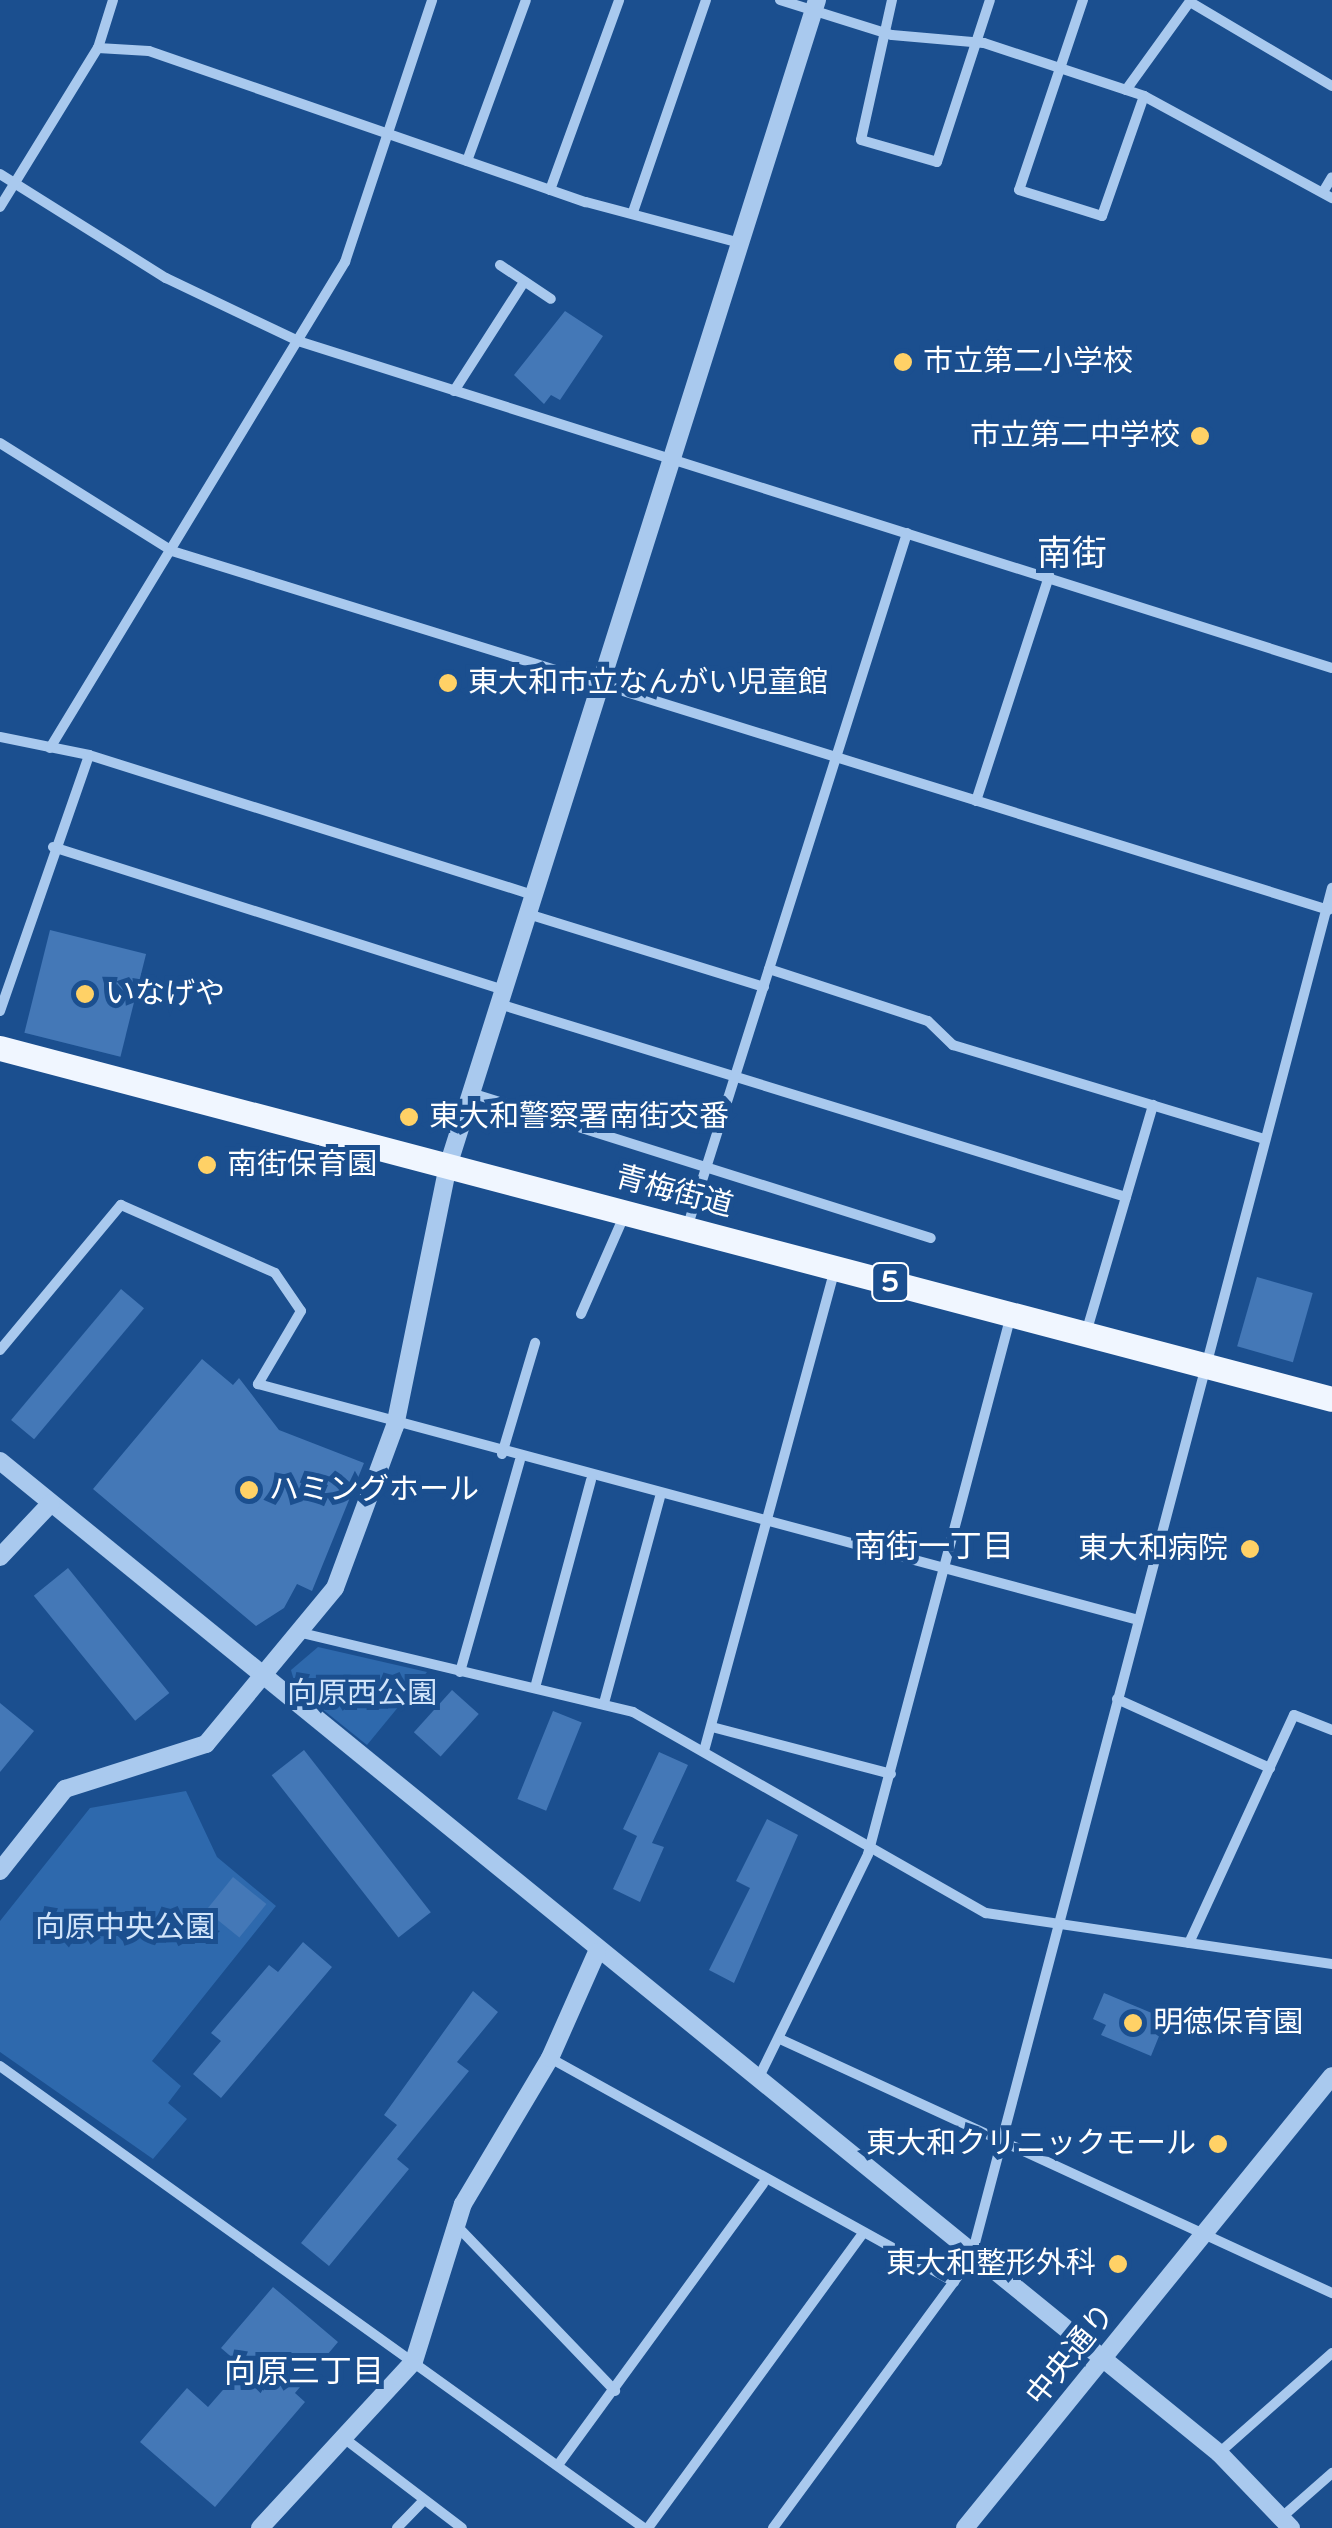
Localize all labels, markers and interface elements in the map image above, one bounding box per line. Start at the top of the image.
place label: 市立第二小学校 [923,344,1133,380]
marker: 市立第二小学校 [892,351,914,373]
place label: 市立第二中学校 [970,418,1180,454]
marker: 市立第二中学校 [1189,425,1211,447]
district label: 南街 [1037,533,1107,575]
place label: 東大和市立なんがい児童館 [468,665,828,701]
marker: 東大和市立なんがい児童館 [437,672,459,694]
place label: いなげや [105,976,225,1012]
marker: いなげや [74,983,96,1005]
place label: 東大和警察署南街交番 [429,1099,729,1135]
marker: 東大和警察署南街交番 [398,1106,420,1128]
place label: 南街保育園 [227,1147,377,1183]
marker: 南街保育園 [196,1154,218,1176]
street label: 青梅街道 [611,1159,737,1225]
road number: 5 [870,1259,910,1305]
place label: ハミングホール [269,1472,479,1508]
marker: ハミングホール [238,1479,260,1501]
district label: 南街一丁目 [854,1528,1014,1566]
place label: 東大和病院 [1078,1531,1228,1567]
marker: 東大和病院 [1237,1536,1263,1562]
park label: 向原西公園 [287,1676,437,1712]
park label: 向原中央公園 [35,1910,215,1946]
place label: 明徳保育園 [1153,2005,1303,2041]
marker: 明徳保育園 [1122,2012,1144,2034]
place label: 東大和クリニックモール [866,2126,1196,2162]
marker: 東大和クリニックモール [1205,2131,1231,2157]
place label: 東大和整形外科 [886,2246,1096,2282]
marker: 東大和整形外科 [1105,2251,1131,2277]
street label: 中央通り [1019,2297,1123,2413]
district label: 向原三丁目 [224,2353,384,2391]

